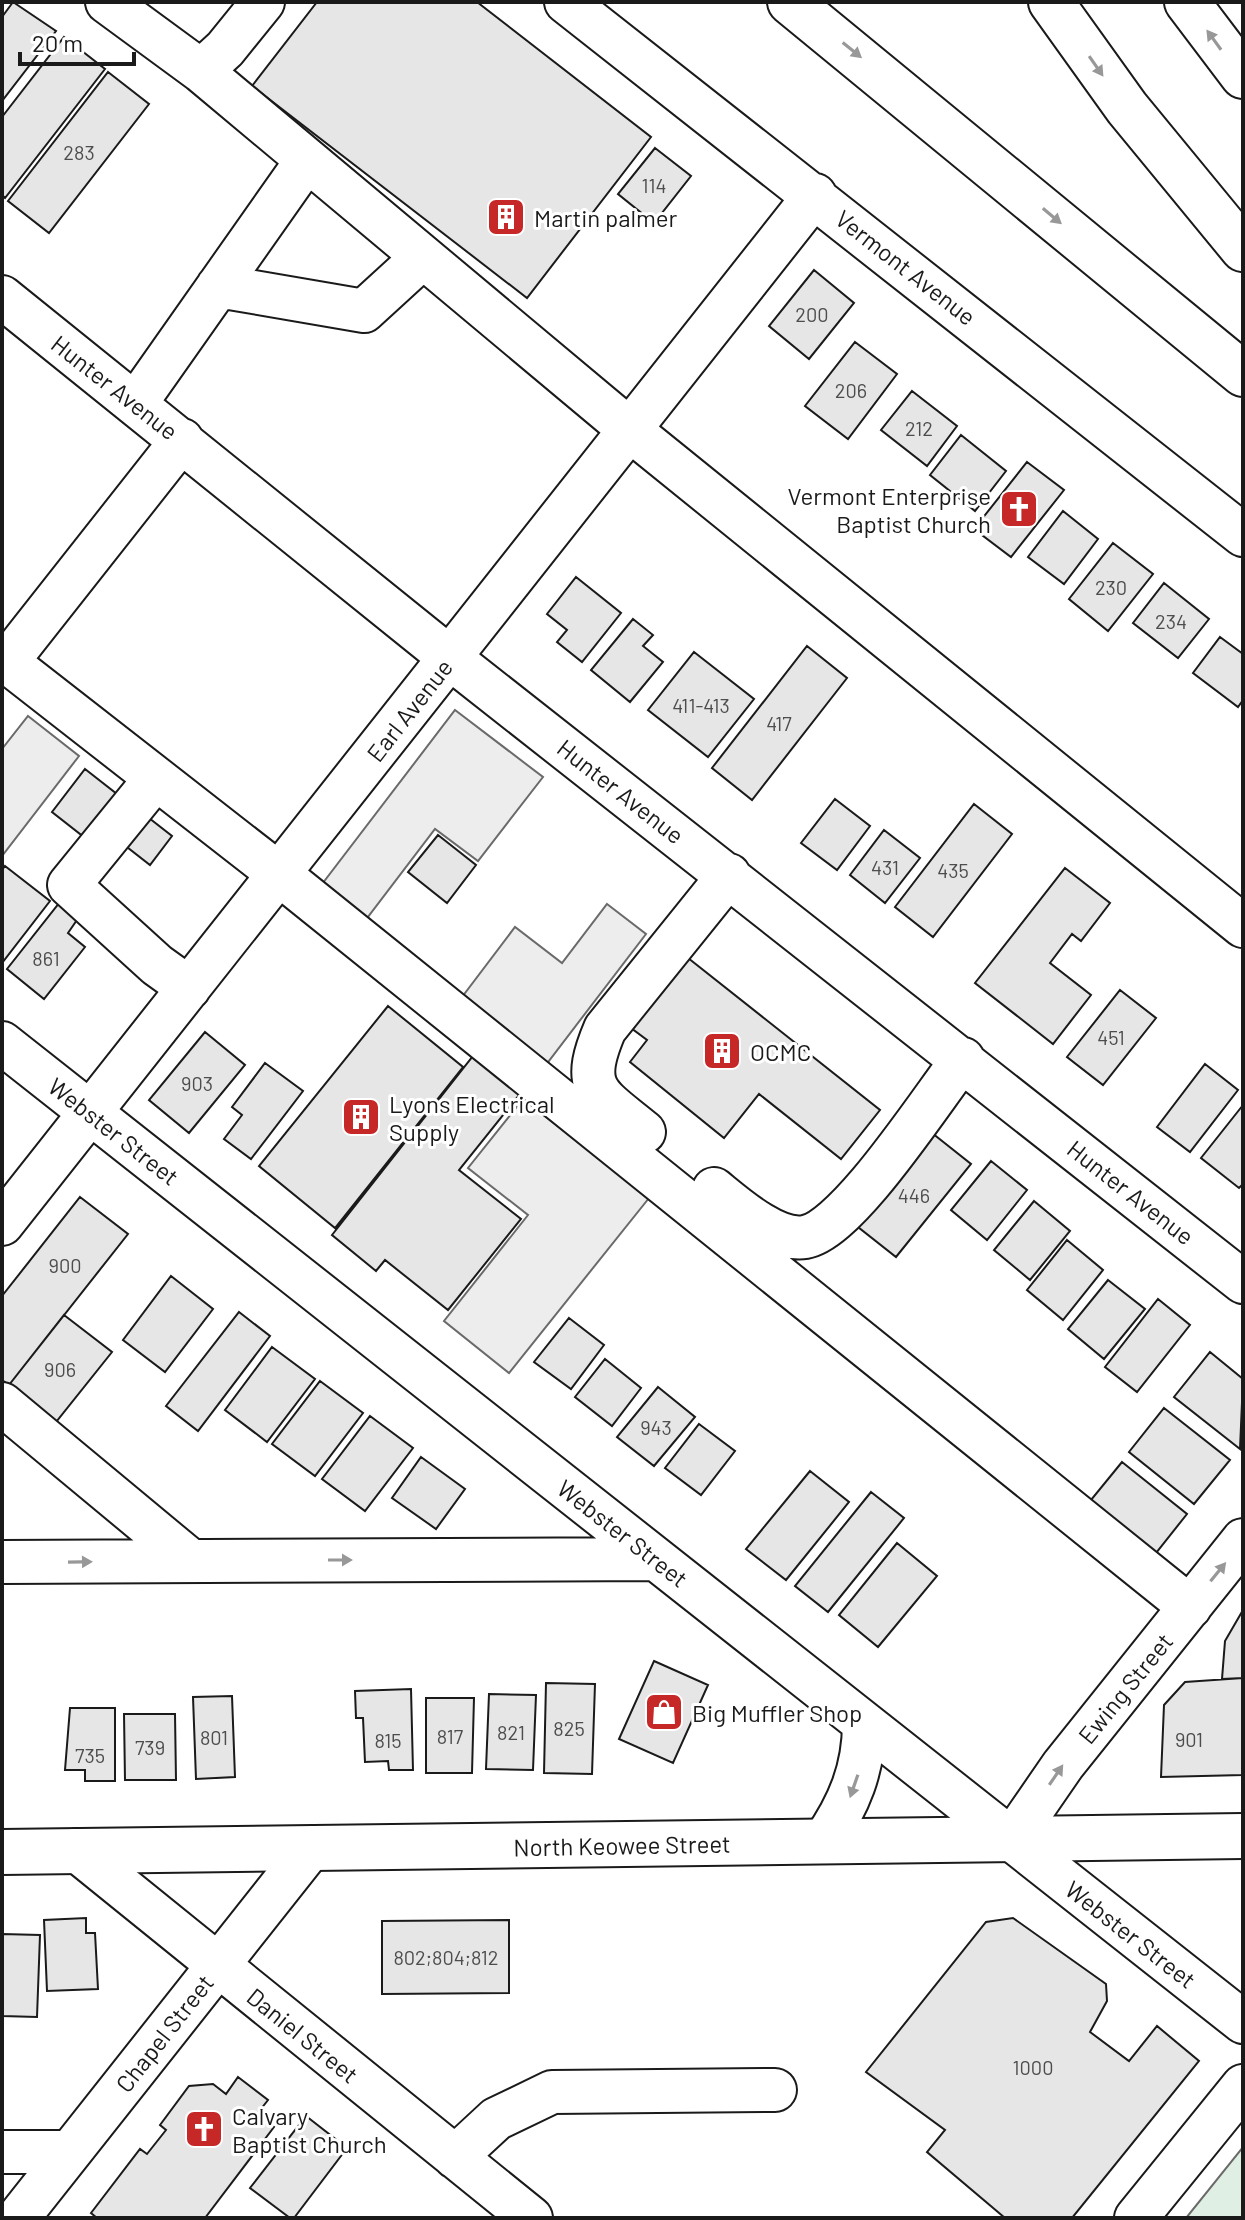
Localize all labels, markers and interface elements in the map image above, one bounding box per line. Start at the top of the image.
scale bar [20,16,134,66]
text: 20 m [32,28,83,57]
one-way arrow [1207,29,1223,50]
one-way arrow [841,42,862,59]
one-way arrow [1088,55,1104,76]
house number: 283 [63,140,95,164]
house number: 114 [641,173,667,197]
building icon: Martin palmer [485,196,527,238]
place label: Martin palmer [534,203,678,232]
street label: Vermont Avenue [830,203,982,331]
one-way arrow [1042,207,1062,224]
house number: 200 [795,302,829,326]
street label: Hunter Avenue [46,329,184,445]
house number: 206 [835,378,867,402]
house number: 212 [905,416,933,440]
place label: Vermont Enterprise Baptist Church [787,481,991,538]
church icon: Vermont Enterprise Baptist Church [998,488,1040,530]
house number: 230 [1095,575,1127,599]
house number: 234 [1155,609,1187,633]
street label: Earl Avenue [360,653,458,767]
house number: 411-413 [672,693,730,717]
house number: 417 [766,711,792,735]
street label: Hunter Avenue [552,733,690,849]
house number: 431 [871,855,899,879]
house number: 435 [937,858,969,882]
house number: 861 [32,946,60,970]
house number: 451 [1097,1025,1125,1049]
building icon: OCMC [701,1030,743,1072]
place label: OCMC [750,1037,811,1066]
street label: Webster Street [43,1071,185,1191]
house number: 903 [181,1071,213,1095]
place label: Lyons Electrical Supply [389,1089,555,1146]
building icon: Lyons Electrical Supply [340,1096,382,1138]
street label: Hunter Avenue [1062,1134,1200,1250]
house number: 446 [898,1183,930,1207]
house number: 900 [48,1253,82,1277]
house number: 906 [44,1357,76,1381]
house number: 943 [640,1415,672,1439]
street label: Webster Street [552,1473,694,1593]
one-way arrow [328,1554,353,1566]
one-way arrow [68,1556,93,1568]
one-way arrow [1209,1562,1226,1582]
street label: Ewing Street [1072,1627,1178,1749]
shop icon: Big Muffler Shop [643,1691,685,1733]
place label: Big Muffler Shop [692,1698,862,1727]
house number: 825 [553,1716,585,1740]
house number: 821 [497,1720,525,1744]
house number: 817 [437,1724,464,1748]
house number: 801 [200,1725,228,1749]
house number: 901 [1175,1727,1203,1751]
house number: 815 [374,1728,402,1752]
house number: 739 [135,1735,165,1759]
house number: 735 [75,1743,105,1767]
one-way arrow [1048,1765,1063,1786]
one-way arrow [847,1774,859,1798]
street label: North Keowee Street [513,1829,731,1861]
street label: Webster Street [1060,1874,1202,1994]
house number: 802;804;812 [393,1945,499,1969]
street label: Chapel Street [109,1968,219,2098]
street label: Daniel Street [242,1981,364,2089]
house number: 1000 [1013,2055,1053,2079]
place label: Calvary Baptist Church [232,2101,387,2158]
church icon: Calvary Baptist Church [183,2108,225,2150]

